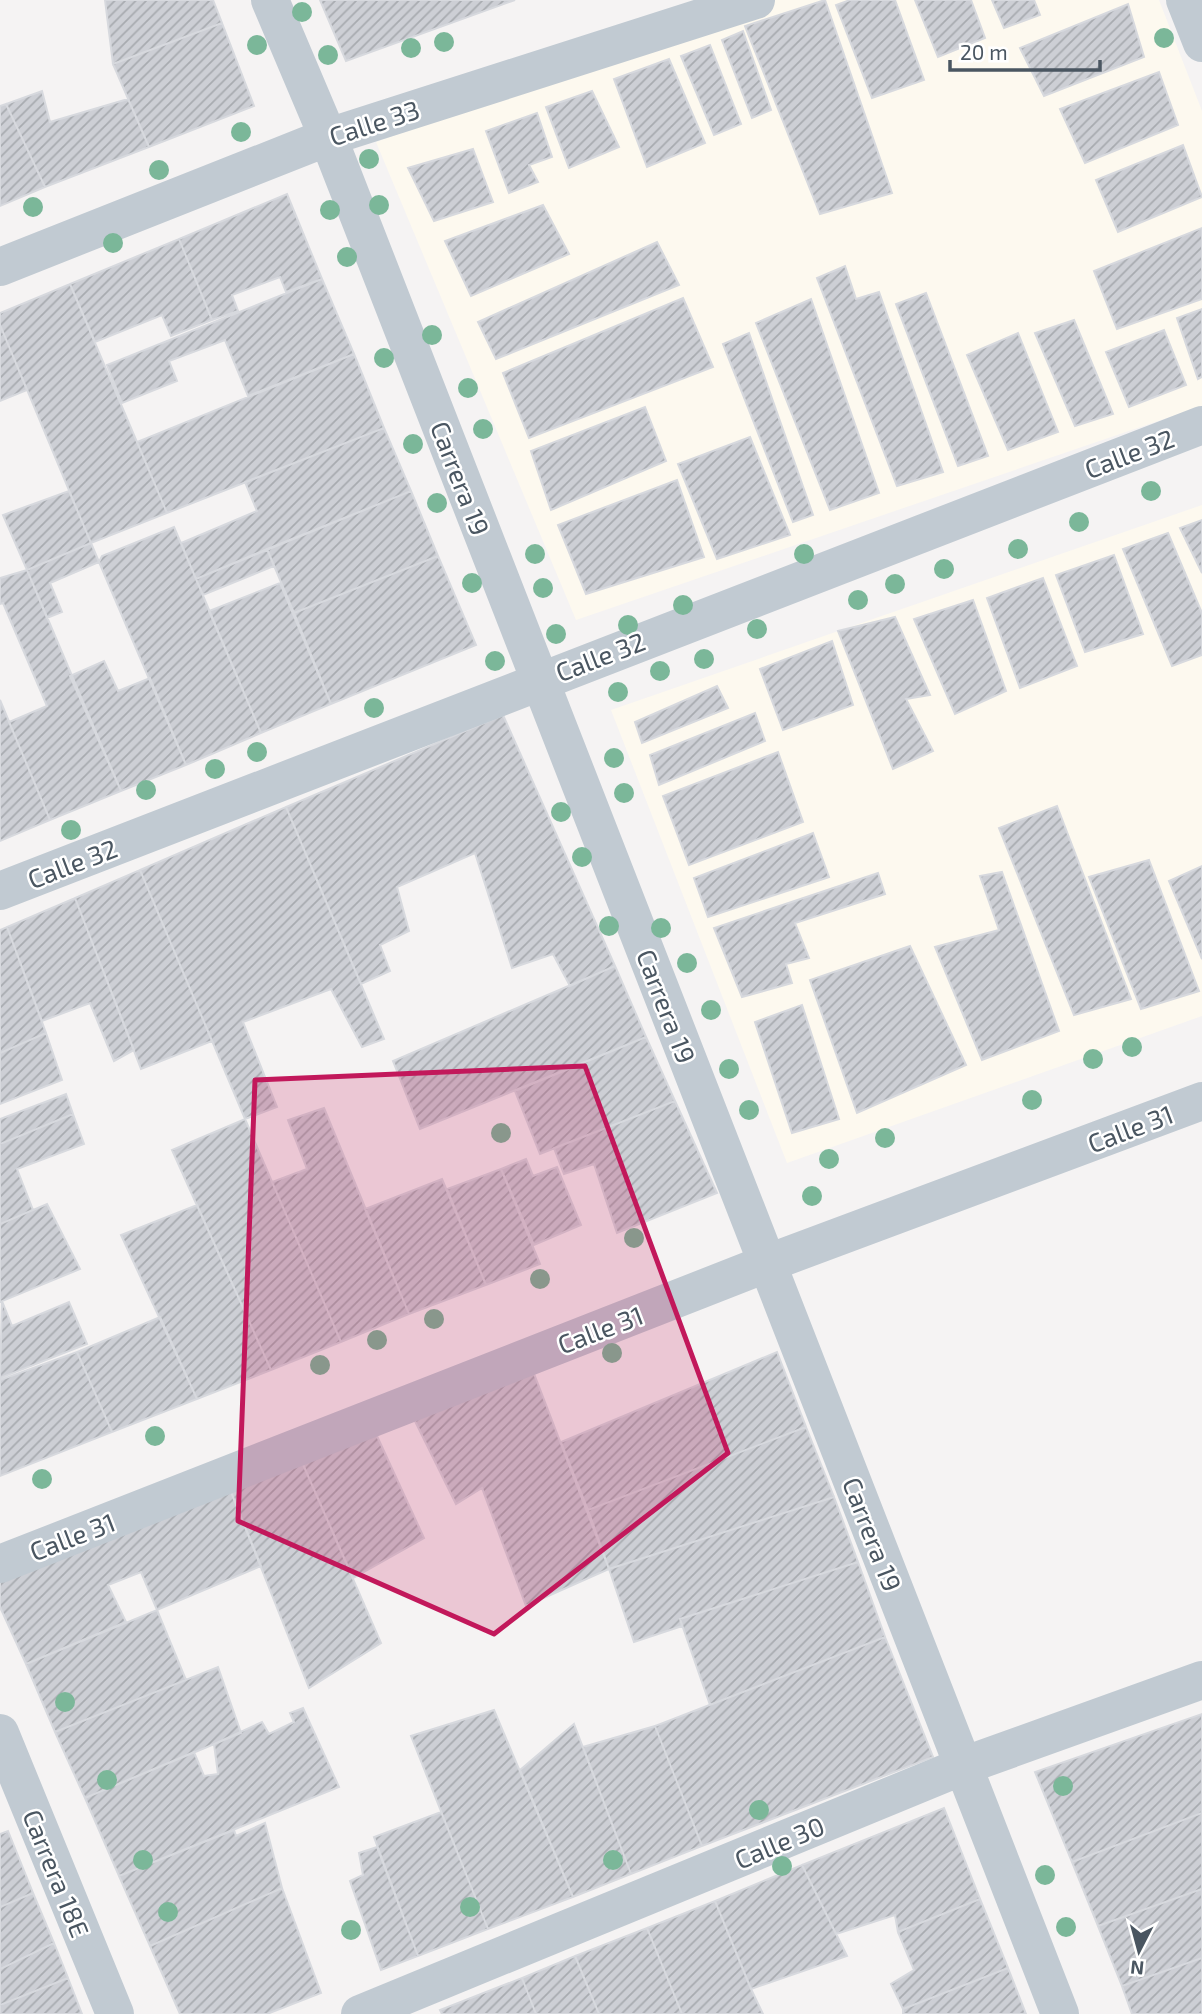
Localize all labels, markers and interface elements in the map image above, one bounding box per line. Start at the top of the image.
scale bar [950,28,1100,72]
text: 20 m [960,39,1008,64]
street label: Calle 33 [325,93,423,151]
street label: Carrera 19 [425,417,497,539]
street label: Calle 32 [1080,422,1178,484]
street label: Calle 32 [551,625,649,687]
street label: Calle 32 [23,832,121,894]
street label: Carrera 19 [631,945,703,1067]
street label: Calle 31 [1083,1098,1177,1158]
street label: Calle 31 [553,1299,647,1359]
street label: Carrera 19 [837,1473,909,1595]
street label: Calle 31 [25,1506,119,1566]
street label: Carrera 18E [17,1805,97,1941]
street label: Calle 30 [729,1809,829,1875]
north arrow [1104,1916,1174,1986]
text: N [1129,1956,1145,1981]

